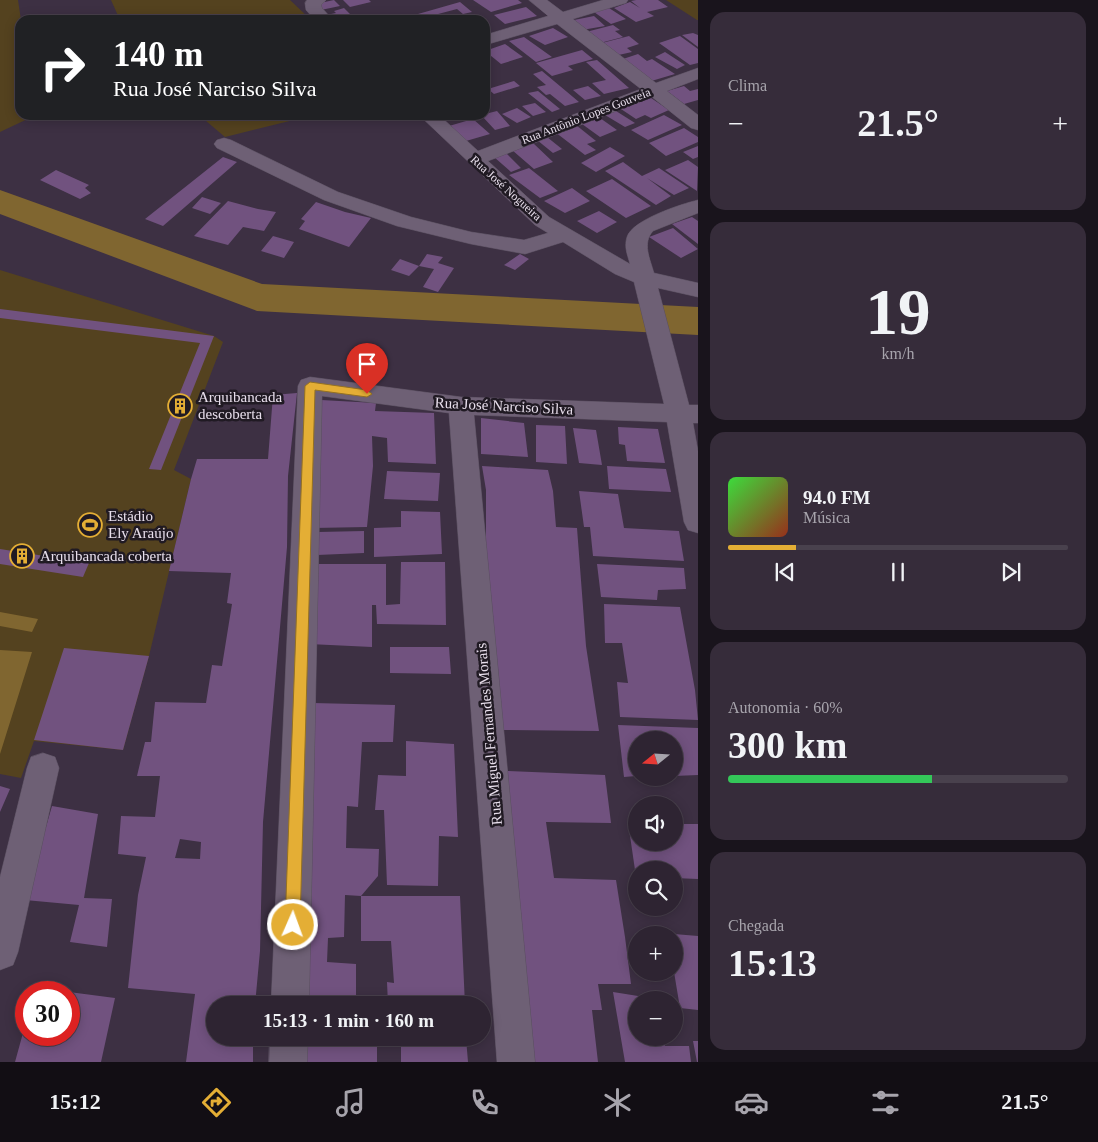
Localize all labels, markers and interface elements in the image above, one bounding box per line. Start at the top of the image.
icon: right [30,35,95,100]
text: 140 m [113,35,203,74]
text: Rua José Narciso Silva [113,76,316,101]
text: Clima [728,77,767,94]
street label: Rua Antônio Lopes Gouveia [520,85,653,147]
text: 21.5° [857,102,939,144]
text: − [728,108,744,139]
text: + [1052,108,1068,139]
street label: Rua José Nogueira [468,152,545,224]
text: 19 [866,276,931,348]
pin [346,343,388,394]
text: km/h [882,345,914,362]
icon: arrive [353,350,381,378]
place label: Arquibancada descoberta [198,389,282,422]
building icon: Arquibancada descoberta [167,393,193,419]
street label: Rua José Narciso Silva [434,394,574,418]
text: 94.0 FM [803,487,871,508]
place label: Estádio Ely Araújo [108,508,173,541]
text: Música [803,509,850,526]
sports icon: Estádio Ely Araújo [77,512,103,538]
building icon: Arquibancada coberta [9,543,35,569]
place label: Arquibancada coberta [40,548,172,564]
icon: previous [771,558,799,586]
icon: pause [884,558,912,586]
icon: next [997,558,1025,586]
street label: Rua Miguel Fernandes Morais [473,642,505,826]
text: Autonomia · 60% [728,699,843,716]
text: 300 km [728,724,847,766]
north arrow [628,731,682,786]
map controls [628,731,683,1046]
button: sound [628,796,683,851]
button: search [628,861,683,916]
position arrow [266,898,318,950]
text: Chegada [728,917,784,934]
button: + [628,926,683,981]
text: 15:13 [728,942,817,984]
speed limit sign: 30 [15,981,80,1046]
button: − [628,991,683,1046]
text: 15:13 · 1 min · 160 m [263,1010,434,1031]
icon: directions [199,1085,234,1120]
icon: music [333,1085,368,1120]
icon: phone [467,1085,502,1120]
icon: climate [600,1085,635,1120]
icon: car [734,1085,769,1120]
icon: filters [868,1085,903,1120]
text: 15:12 [49,1089,101,1114]
text: 21.5° [1001,1089,1049,1114]

